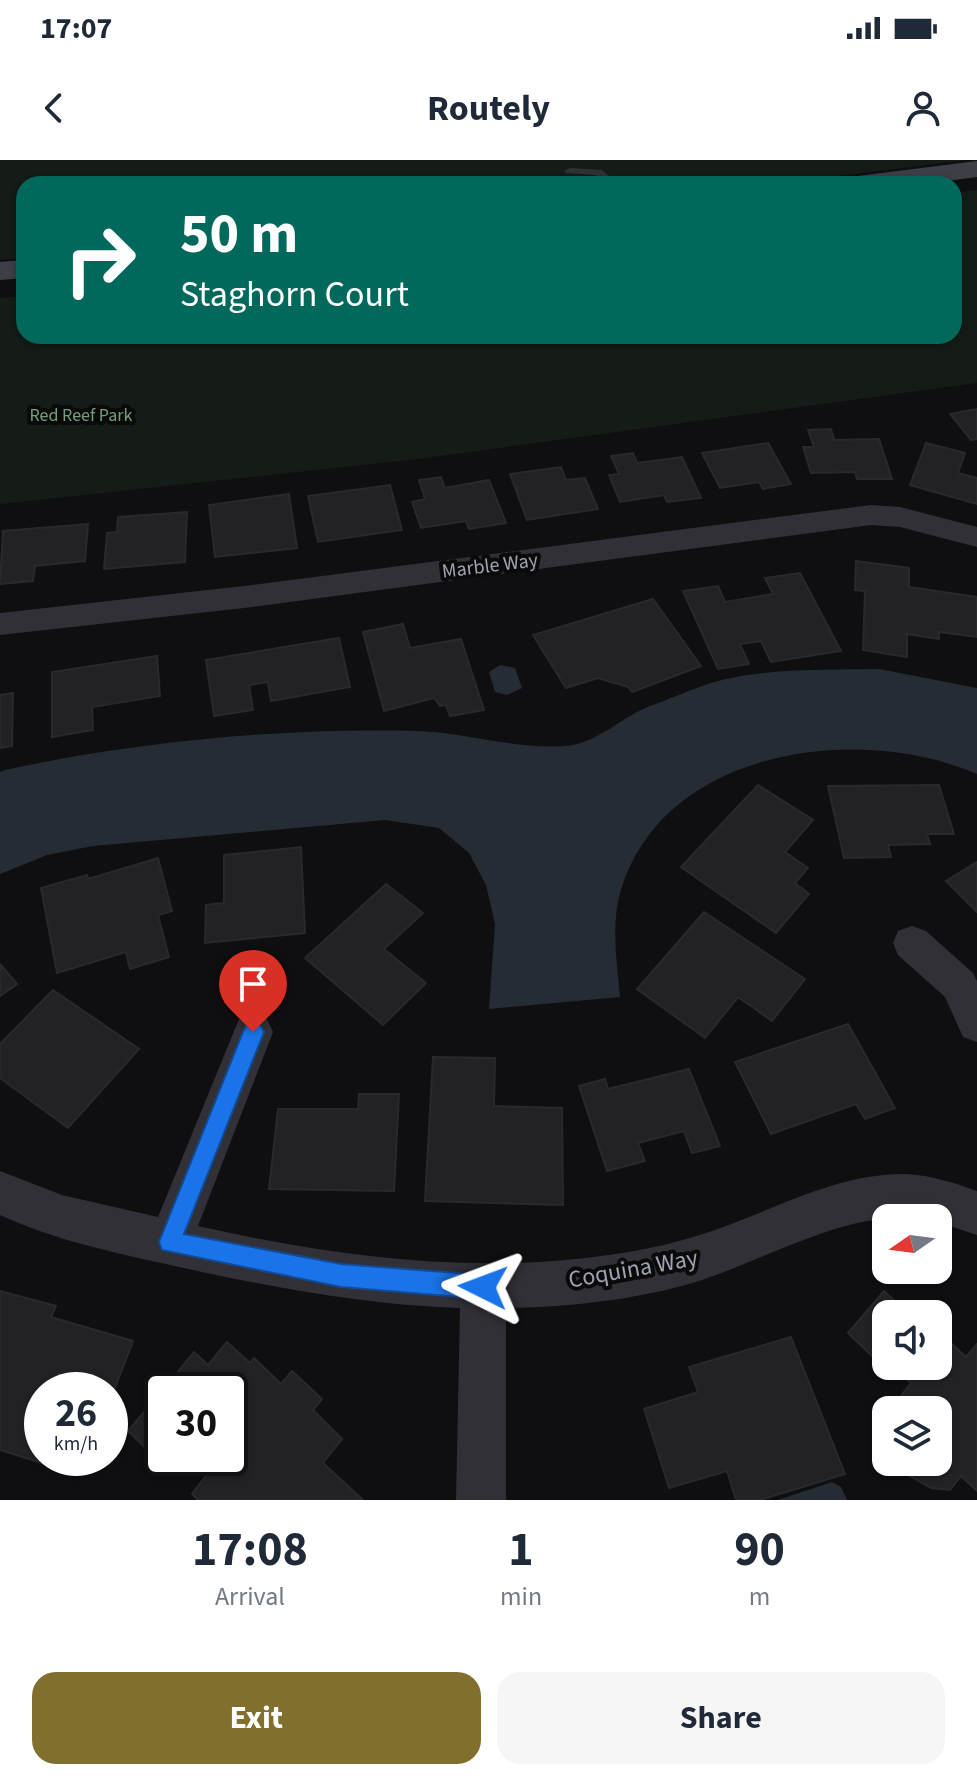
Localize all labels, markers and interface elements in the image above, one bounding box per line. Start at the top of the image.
text: 17:07 [40,7,112,50]
text: Routely [427,83,550,134]
icon: back [32,86,76,130]
icon: person [901,86,945,130]
text: 50 m [180,195,298,274]
icon: right [48,208,152,312]
text: Staghorn Court [180,269,409,320]
park label: Red Reef Park [30,403,133,428]
street label: Marble Way [440,546,540,586]
pin [219,950,287,1032]
icon: arrive [231,962,275,1006]
north arrow [872,1204,952,1284]
map controls [872,1204,952,1476]
street label: Coquina Way [566,1240,700,1298]
position arrow [441,1245,525,1329]
button: sound [872,1300,952,1380]
speed limit sign: 30 [144,1372,248,1476]
text: 26 [55,1385,97,1442]
button: layers [872,1396,952,1476]
text: km/h [54,1430,98,1458]
text: 17:08 [192,1516,308,1584]
text: 1 [508,1516,534,1584]
text: 90 [734,1516,785,1584]
text: Arrival [215,1578,285,1615]
text: min [500,1578,542,1615]
text: m [749,1578,770,1615]
button: Exit [32,1672,481,1764]
button: Share [497,1672,945,1764]

